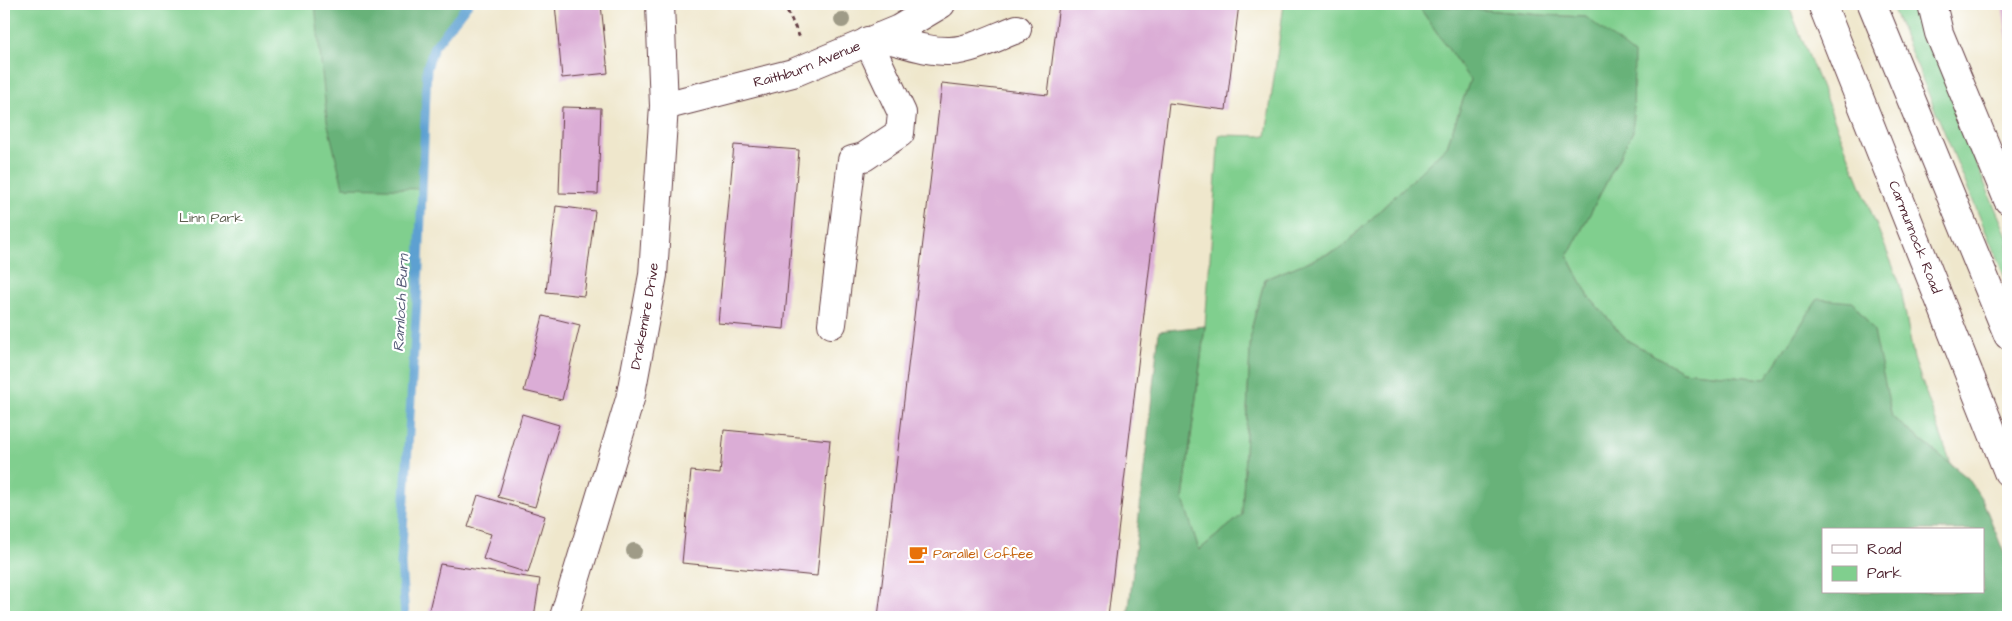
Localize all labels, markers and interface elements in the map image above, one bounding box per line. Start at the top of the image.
street label: Raithburn Avenue [751,36,864,93]
street label: Carmunnock Road [1883,178,1946,297]
park label: Linn Park [179,208,243,228]
water label: Ramloch Burn [388,252,414,352]
street label: Drakemire Drive [626,262,664,371]
legend [1822,528,1984,594]
text: Road [1867,539,1902,560]
cafe icon: Parallel Coffee [907,543,929,565]
place label: Parallel Coffee [933,544,1034,564]
text: Park [1867,563,1902,584]

